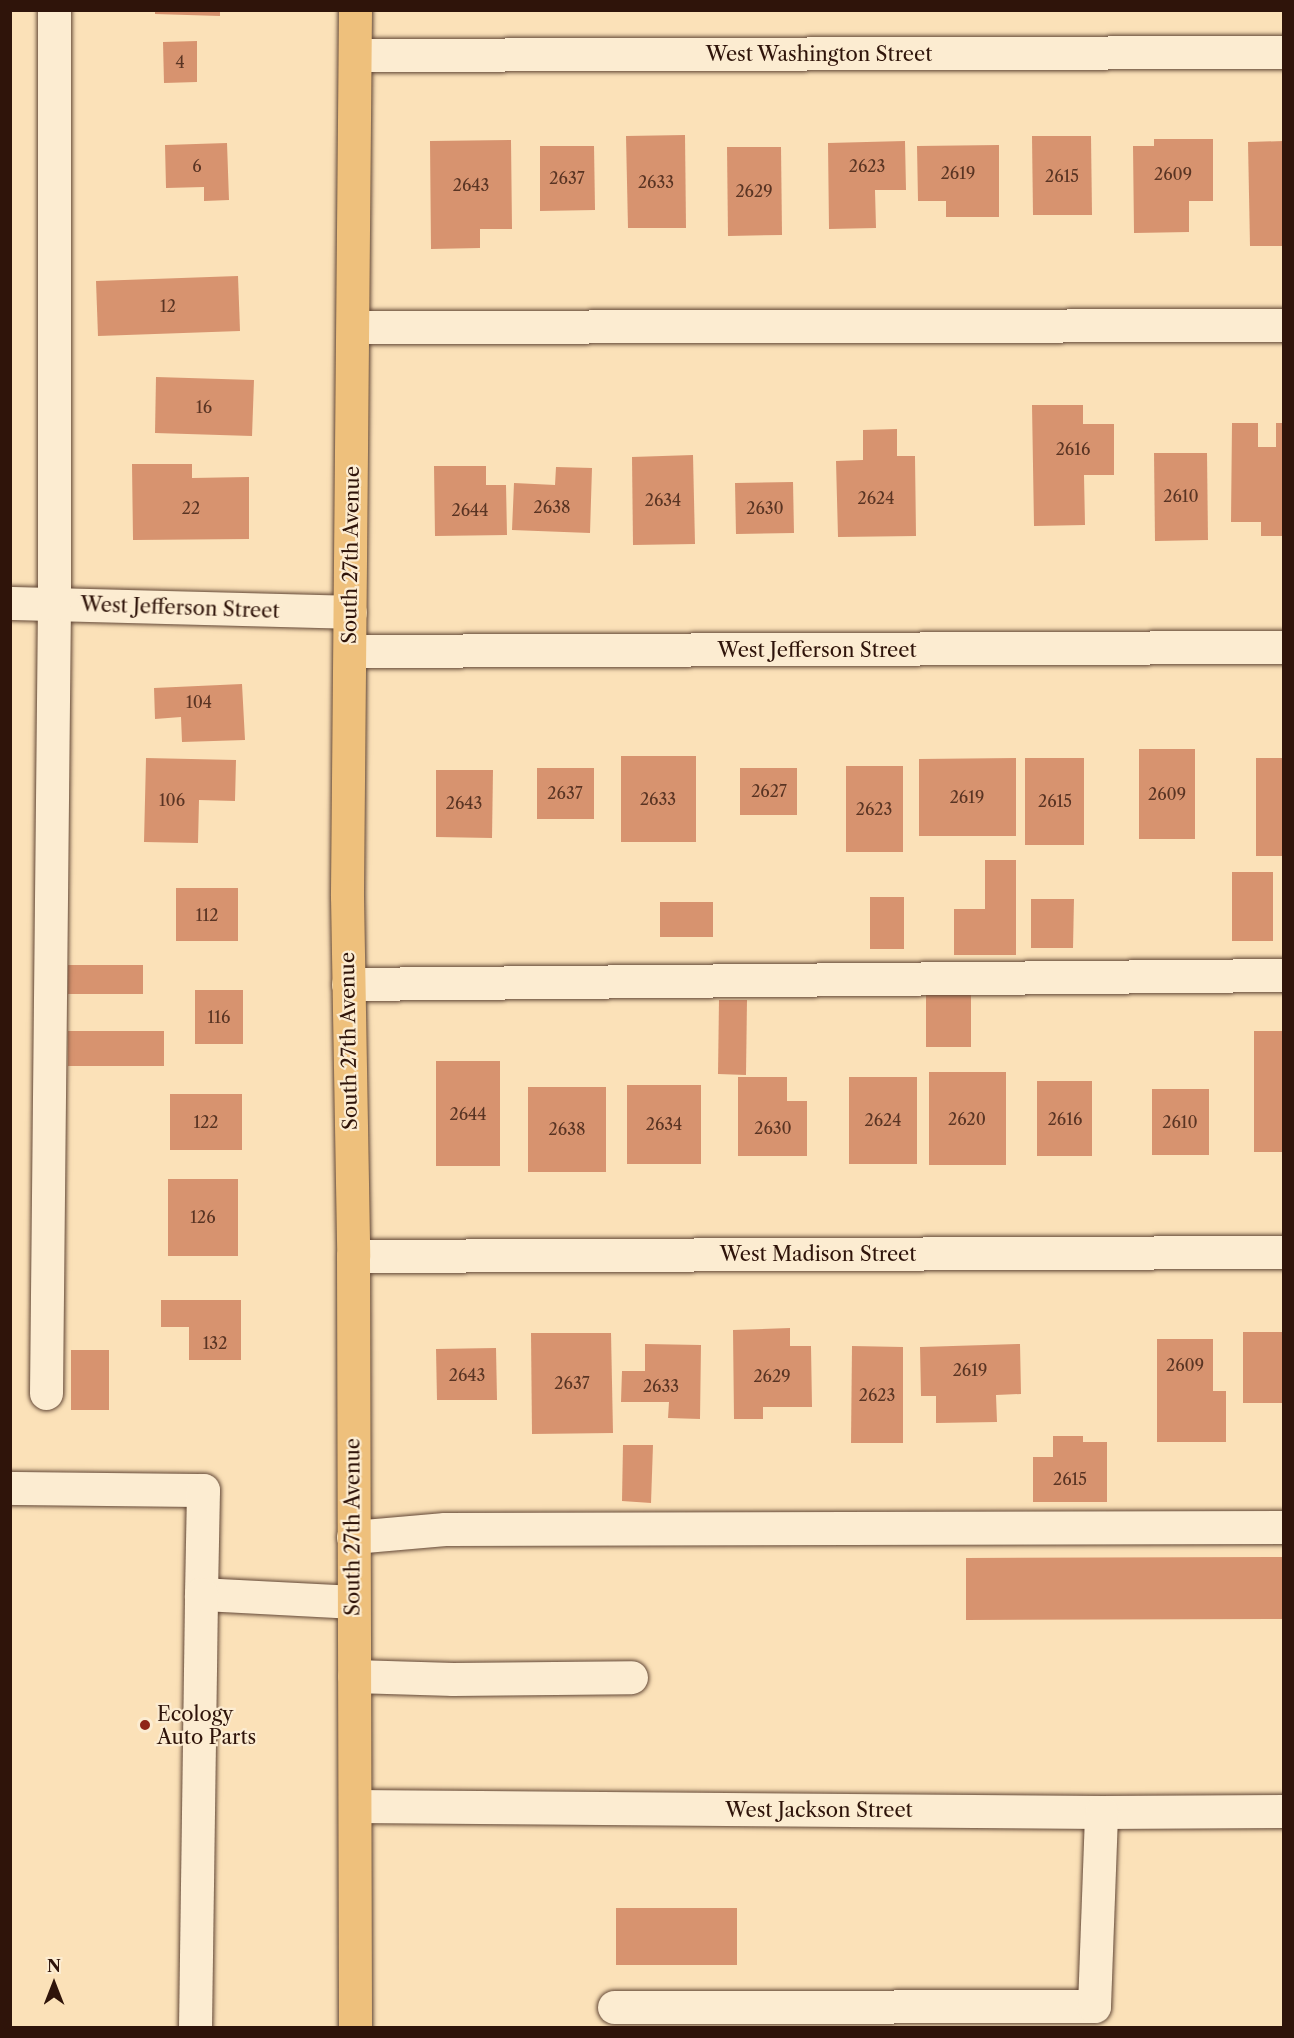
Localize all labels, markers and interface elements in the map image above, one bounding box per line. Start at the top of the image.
street label: West Washington Street [705,42,933,66]
house number: 4 [175,52,185,72]
house number: 6 [192,156,202,176]
house number: 2623 [849,156,885,176]
house number: 2619 [941,163,975,183]
house number: 2609 [1154,164,1192,184]
house number: 2615 [1045,166,1079,186]
house number: 2637 [549,168,585,188]
house number: 2633 [638,172,674,192]
house number: 2643 [453,175,489,195]
house number: 2629 [735,181,773,201]
house number: 12 [160,296,176,316]
house number: 16 [196,397,212,417]
house number: 2616 [1056,439,1090,459]
street label: South 27th Avenue [337,465,365,645]
house number: 2610 [1163,486,1199,506]
house number: 2624 [857,488,895,508]
house number: 2634 [645,490,681,510]
house number: 2638 [534,497,570,517]
house number: 22 [182,498,200,518]
house number: 2630 [746,498,784,518]
house number: 2644 [451,500,489,520]
street label: West Jefferson Street [80,593,280,623]
street label: West Jefferson Street [717,638,917,662]
house number: 104 [186,692,212,712]
house number: 2627 [751,781,787,801]
house number: 2637 [547,783,583,803]
house number: 2609 [1148,784,1186,804]
house number: 2619 [950,787,984,807]
house number: 2633 [640,789,676,809]
house number: 106 [159,790,185,810]
house number: 2615 [1038,791,1072,811]
house number: 2643 [446,793,482,813]
house number: 2623 [856,799,892,819]
house number: 112 [196,905,218,925]
street label: South 27th Avenue [335,951,363,1131]
house number: 116 [208,1007,230,1027]
house number: 2644 [449,1104,487,1124]
house number: 2620 [948,1109,986,1129]
house number: 2616 [1048,1109,1082,1129]
house number: 2624 [864,1110,902,1130]
house number: 122 [193,1112,219,1132]
house number: 2610 [1162,1112,1198,1132]
house number: 2634 [646,1114,682,1134]
house number: 2630 [754,1118,792,1138]
house number: 2638 [549,1119,585,1139]
house number: 126 [190,1207,216,1227]
street label: West Madison Street [720,1242,916,1266]
house number: 132 [203,1333,227,1353]
house number: 2609 [1166,1355,1204,1375]
house number: 2619 [953,1360,987,1380]
house number: 2643 [449,1365,485,1385]
house number: 2629 [753,1366,791,1386]
house number: 2637 [554,1373,590,1393]
house number: 2633 [643,1376,679,1396]
house number: 2623 [859,1385,895,1405]
street label: South 27th Avenue [341,1438,365,1616]
house number: 2615 [1053,1469,1087,1489]
place label: Ecology Auto Parts [157,1702,256,1749]
marker: Ecology Auto Parts [138,1718,152,1732]
street label: West Jackson Street [725,1798,913,1822]
north arrow [24,1954,84,2014]
text: N [47,1956,61,1976]

